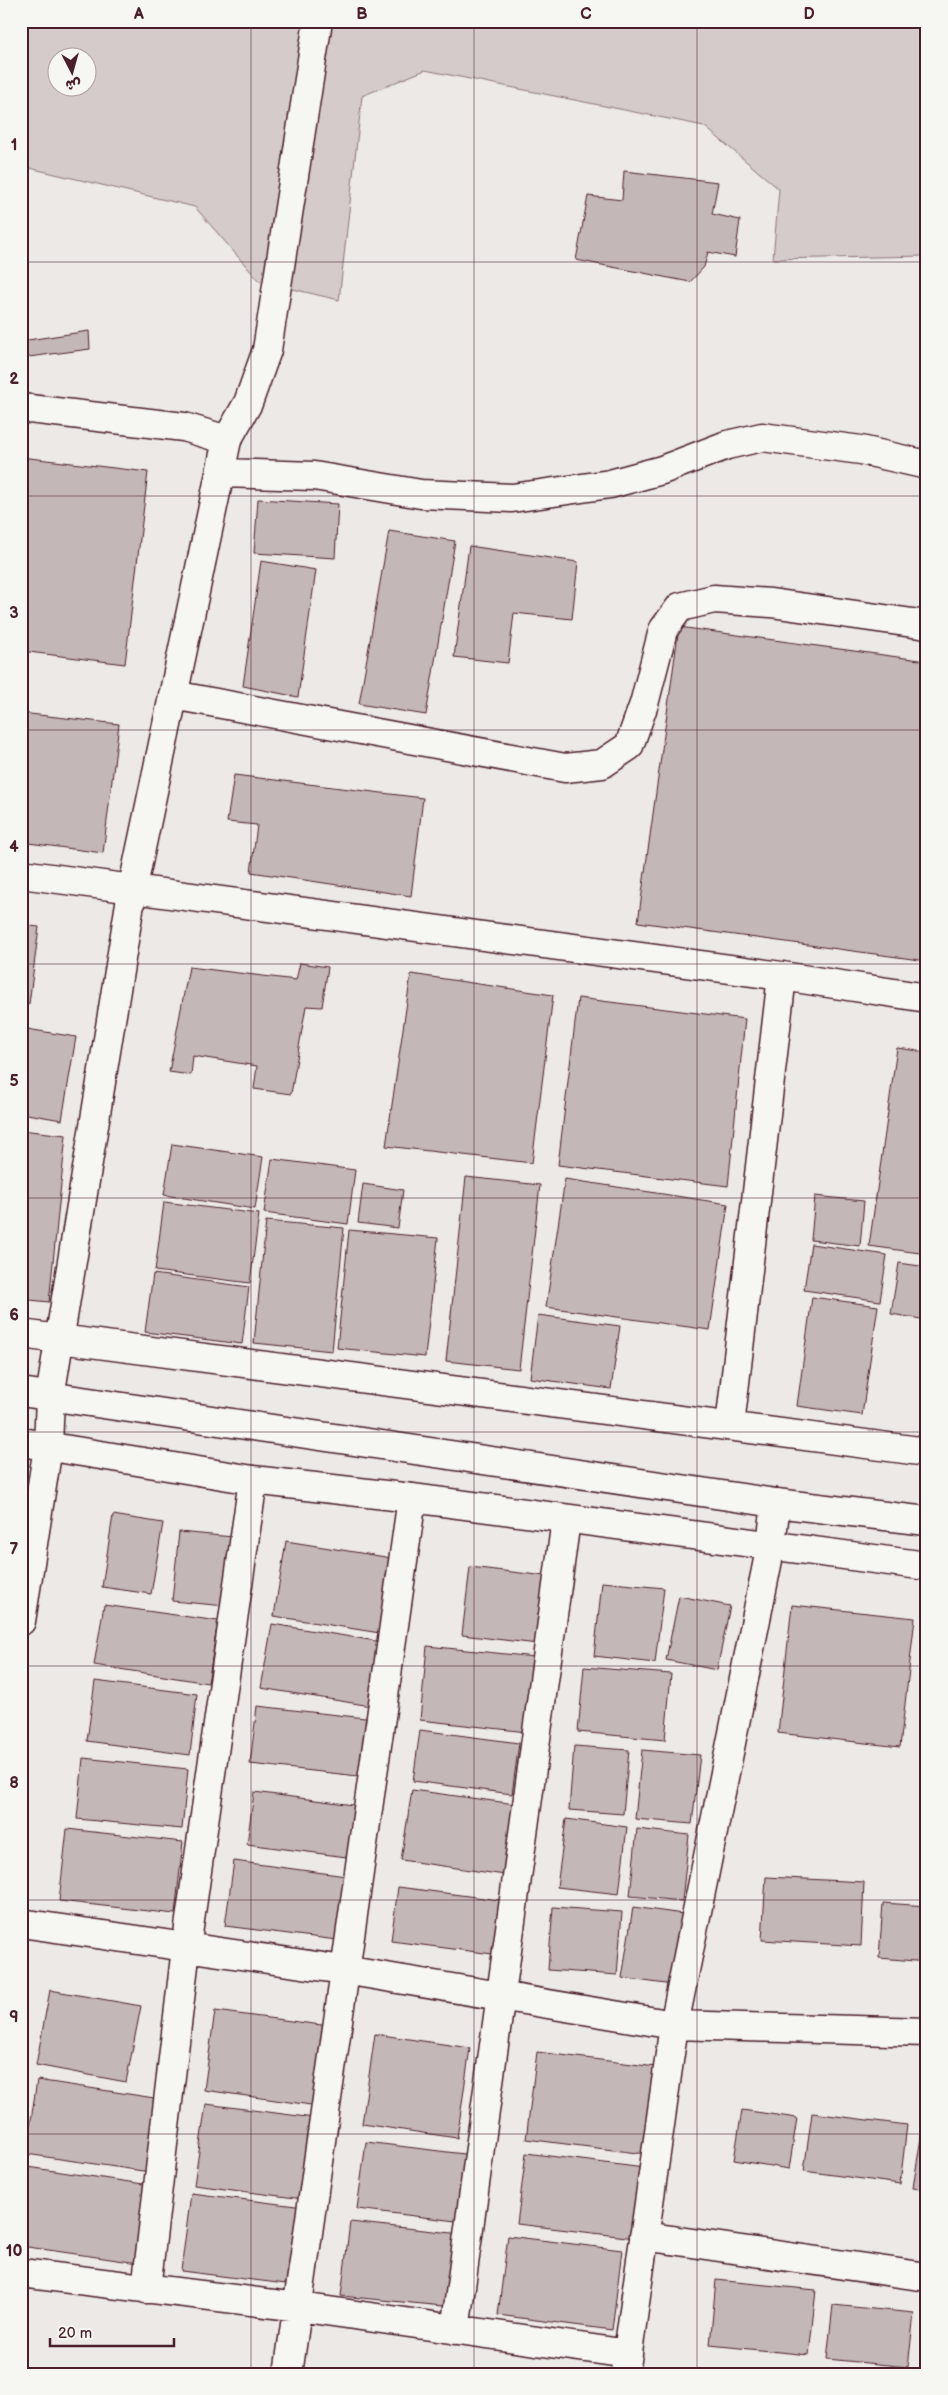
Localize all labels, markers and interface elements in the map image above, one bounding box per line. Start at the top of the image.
text: A [133,5,144,24]
text: B [356,5,368,24]
text: C [580,5,592,24]
text: D [803,5,815,24]
north arrow [48,48,98,98]
text: ش [65,75,82,94]
text: 1 [11,136,17,155]
text: 2 [9,370,19,389]
text: 3 [9,604,19,623]
text: 4 [9,838,19,857]
text: 5 [9,1072,19,1091]
text: 6 [9,1306,19,1325]
text: 7 [10,1540,19,1559]
text: 8 [9,1774,19,1793]
text: 9 [9,2008,19,2027]
text: 10 [6,2242,22,2261]
scale bar [50,2315,174,2347]
text: 20 m [58,2324,92,2343]

